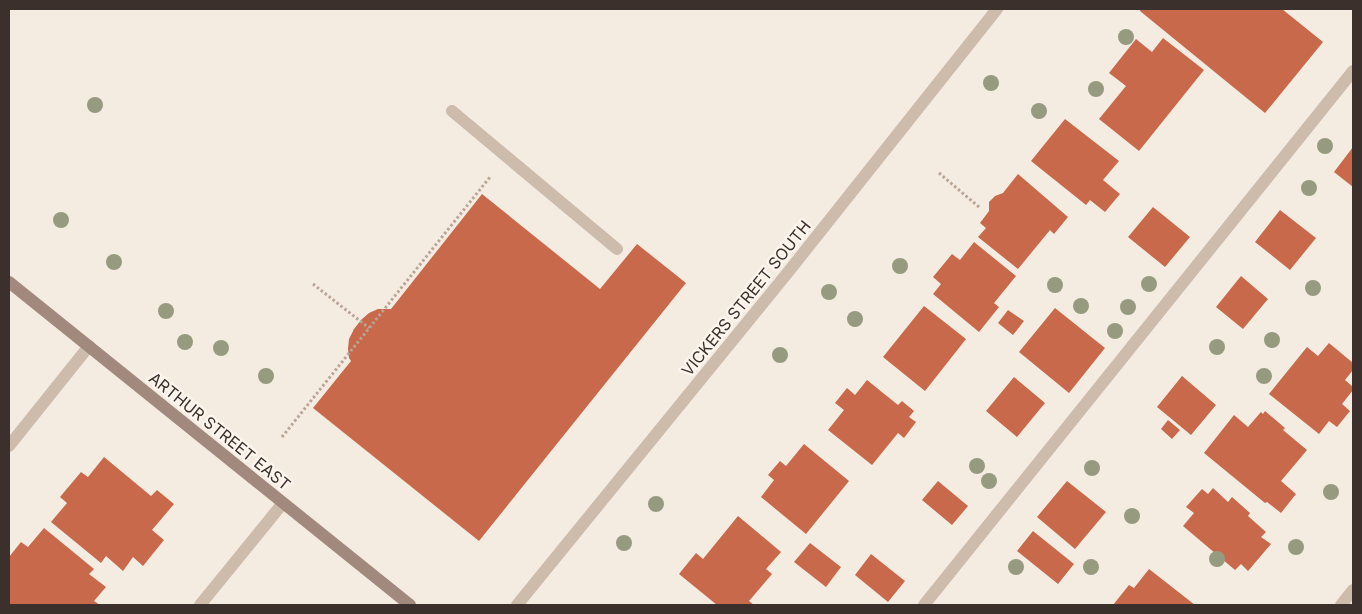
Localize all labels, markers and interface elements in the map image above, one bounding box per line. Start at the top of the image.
street label: VICKERS STREET SOUTH [677,216,815,380]
street label: ARTHUR STREET EAST [145,368,295,494]

